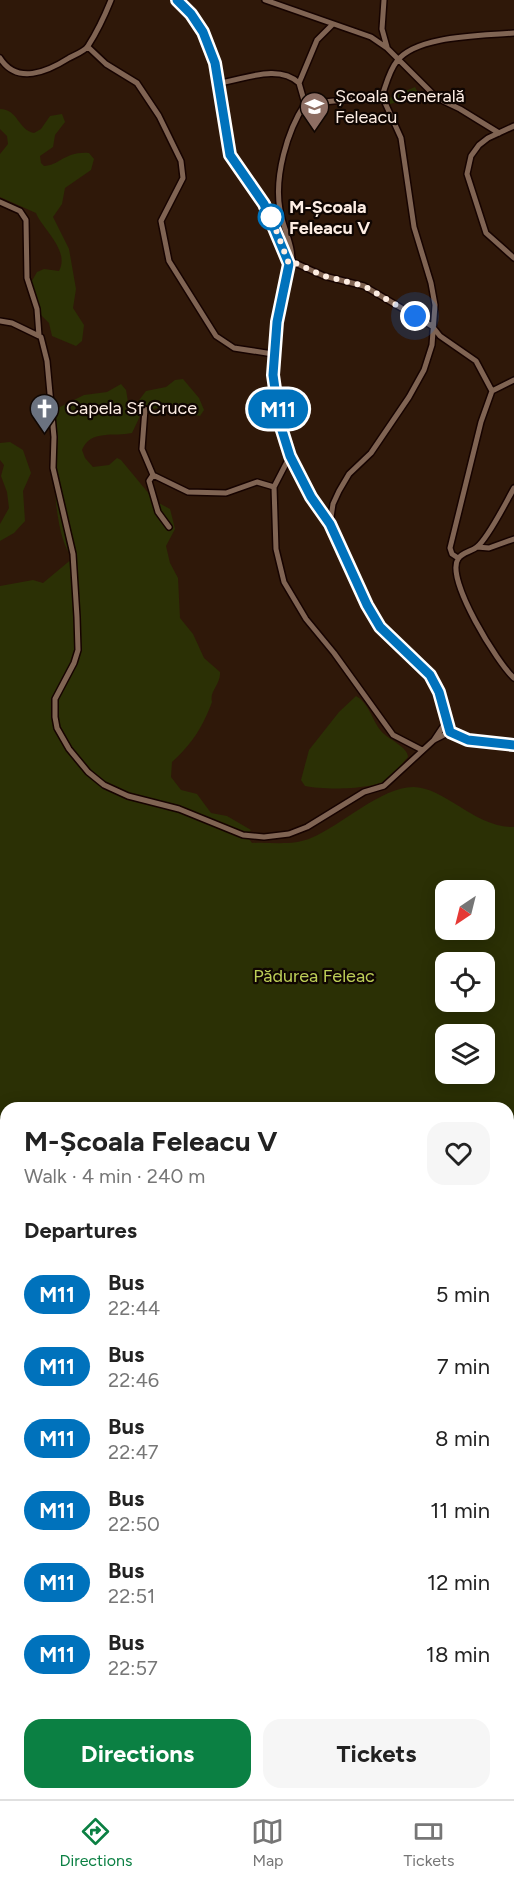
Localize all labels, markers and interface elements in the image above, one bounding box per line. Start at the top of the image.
place label: Școala Generală Feleacu [335,85,465,128]
school or university icon: Școala Generală Feleacu [298,90,330,132]
place label: M-Școala Feleacu V [289,196,370,239]
marker: M-Școala Feleacu V [258,204,284,230]
your location [400,301,430,331]
line badge: M11 [244,390,312,428]
church icon: Capela Sf Cruce [29,392,61,434]
place label: Capela Sf Cruce [66,397,197,419]
text: M11 [260,397,296,422]
north arrow [435,880,495,940]
map controls [435,880,495,1084]
button: locate [435,952,495,1012]
park label: Pădurea Feleac [253,965,375,987]
button: layers [435,1024,495,1084]
button: heart [427,1122,490,1185]
text: M-Școala Feleacu V [24,1124,278,1158]
text: Walk · 4 min · 240 m [24,1164,205,1188]
text: Departures [24,1217,137,1244]
text: Bus [108,1269,144,1296]
text: 5 min [436,1281,490,1308]
text: M11 [39,1282,75,1307]
text: 22:44 [108,1296,160,1320]
text: Bus [108,1341,144,1368]
text: 7 min [437,1353,490,1380]
text: M11 [39,1354,75,1379]
text: 22:46 [108,1368,159,1392]
text: Bus [108,1413,144,1440]
text: 8 min [435,1425,490,1452]
text: M11 [39,1426,75,1451]
text: 22:47 [108,1440,159,1464]
text: Bus [108,1485,144,1512]
text: 11 min [430,1497,490,1524]
text: M11 [39,1498,75,1523]
text: 22:50 [108,1512,160,1536]
text: Bus [108,1557,144,1584]
text: 12 min [427,1569,490,1596]
text: M11 [39,1570,75,1595]
text: 22:51 [108,1584,155,1608]
text: Bus [108,1629,144,1656]
text: 18 min [426,1641,490,1668]
text: M11 [39,1642,75,1667]
text: 22:57 [108,1656,158,1680]
button: Directions [24,1719,251,1788]
button: Tickets [263,1719,490,1788]
tab: Directions [60,1815,132,1870]
tab: Map [251,1815,284,1870]
tab: Tickets [403,1815,454,1870]

